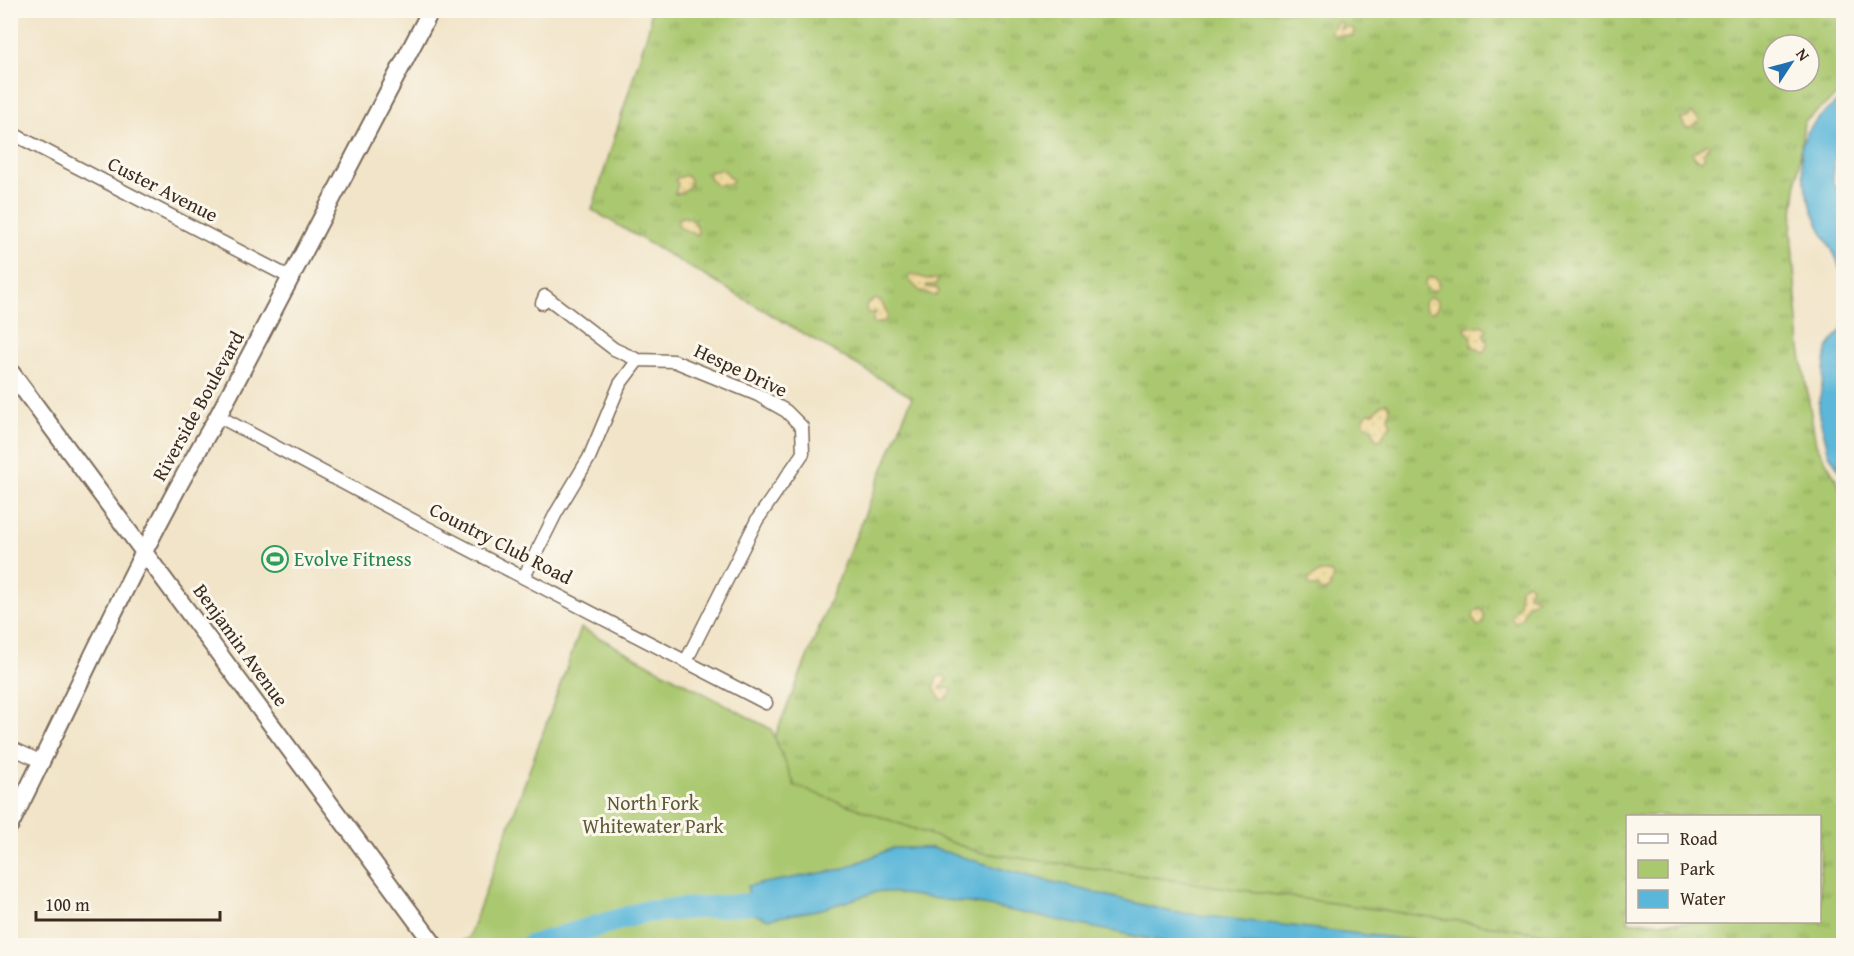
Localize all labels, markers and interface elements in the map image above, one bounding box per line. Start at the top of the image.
north arrow [1761,33,1821,93]
text: N [1790,43,1816,66]
street label: Custer Avenue [103,148,223,229]
street label: Riverside Boulevard [144,325,251,486]
street label: Hespe Drive [690,335,793,404]
street label: Country Club Road [425,494,578,591]
sports icon: Evolve Fitness [260,544,290,574]
place label: Evolve Fitness [294,544,412,573]
street label: Benjamin Avenue [187,577,296,712]
park label: North Fork Whitewater Park [582,788,725,840]
legend [1626,815,1821,923]
text: Road [1680,825,1718,852]
text: Park [1680,855,1716,882]
scale bar [36,884,220,922]
text: Water [1680,885,1726,912]
text: 100 m [45,891,90,918]

